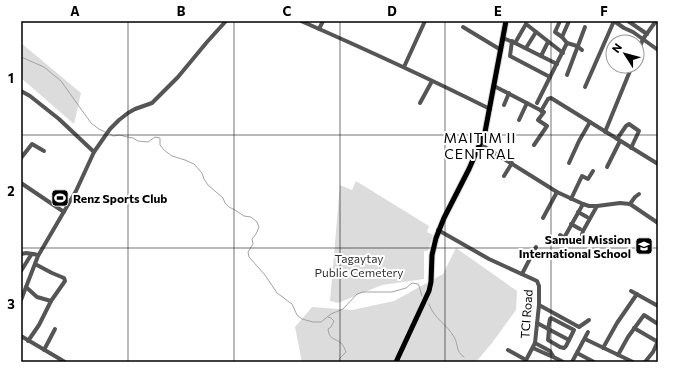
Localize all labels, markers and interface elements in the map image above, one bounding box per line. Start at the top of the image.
text: A [70,3,80,19]
text: B [177,3,186,19]
text: C [283,3,292,19]
text: D [387,3,397,19]
text: E [494,3,502,19]
text: F [600,3,608,19]
north arrow [605,34,645,74]
text: N [609,41,624,55]
text: 1 [8,70,14,86]
district label: MAITIM II CENTRAL [444,129,516,162]
text: 2 [7,183,15,199]
sports icon: Renz Sports Club [50,188,70,208]
place label: Renz Sports Club [73,191,167,205]
place label: Samuel Mission International School [519,232,631,260]
school or university icon: Samuel Mission International School [634,236,654,256]
park label: Tagaytay Public Cemetery [314,251,404,279]
street label: TCI Road [517,289,535,339]
text: 3 [7,296,15,312]

